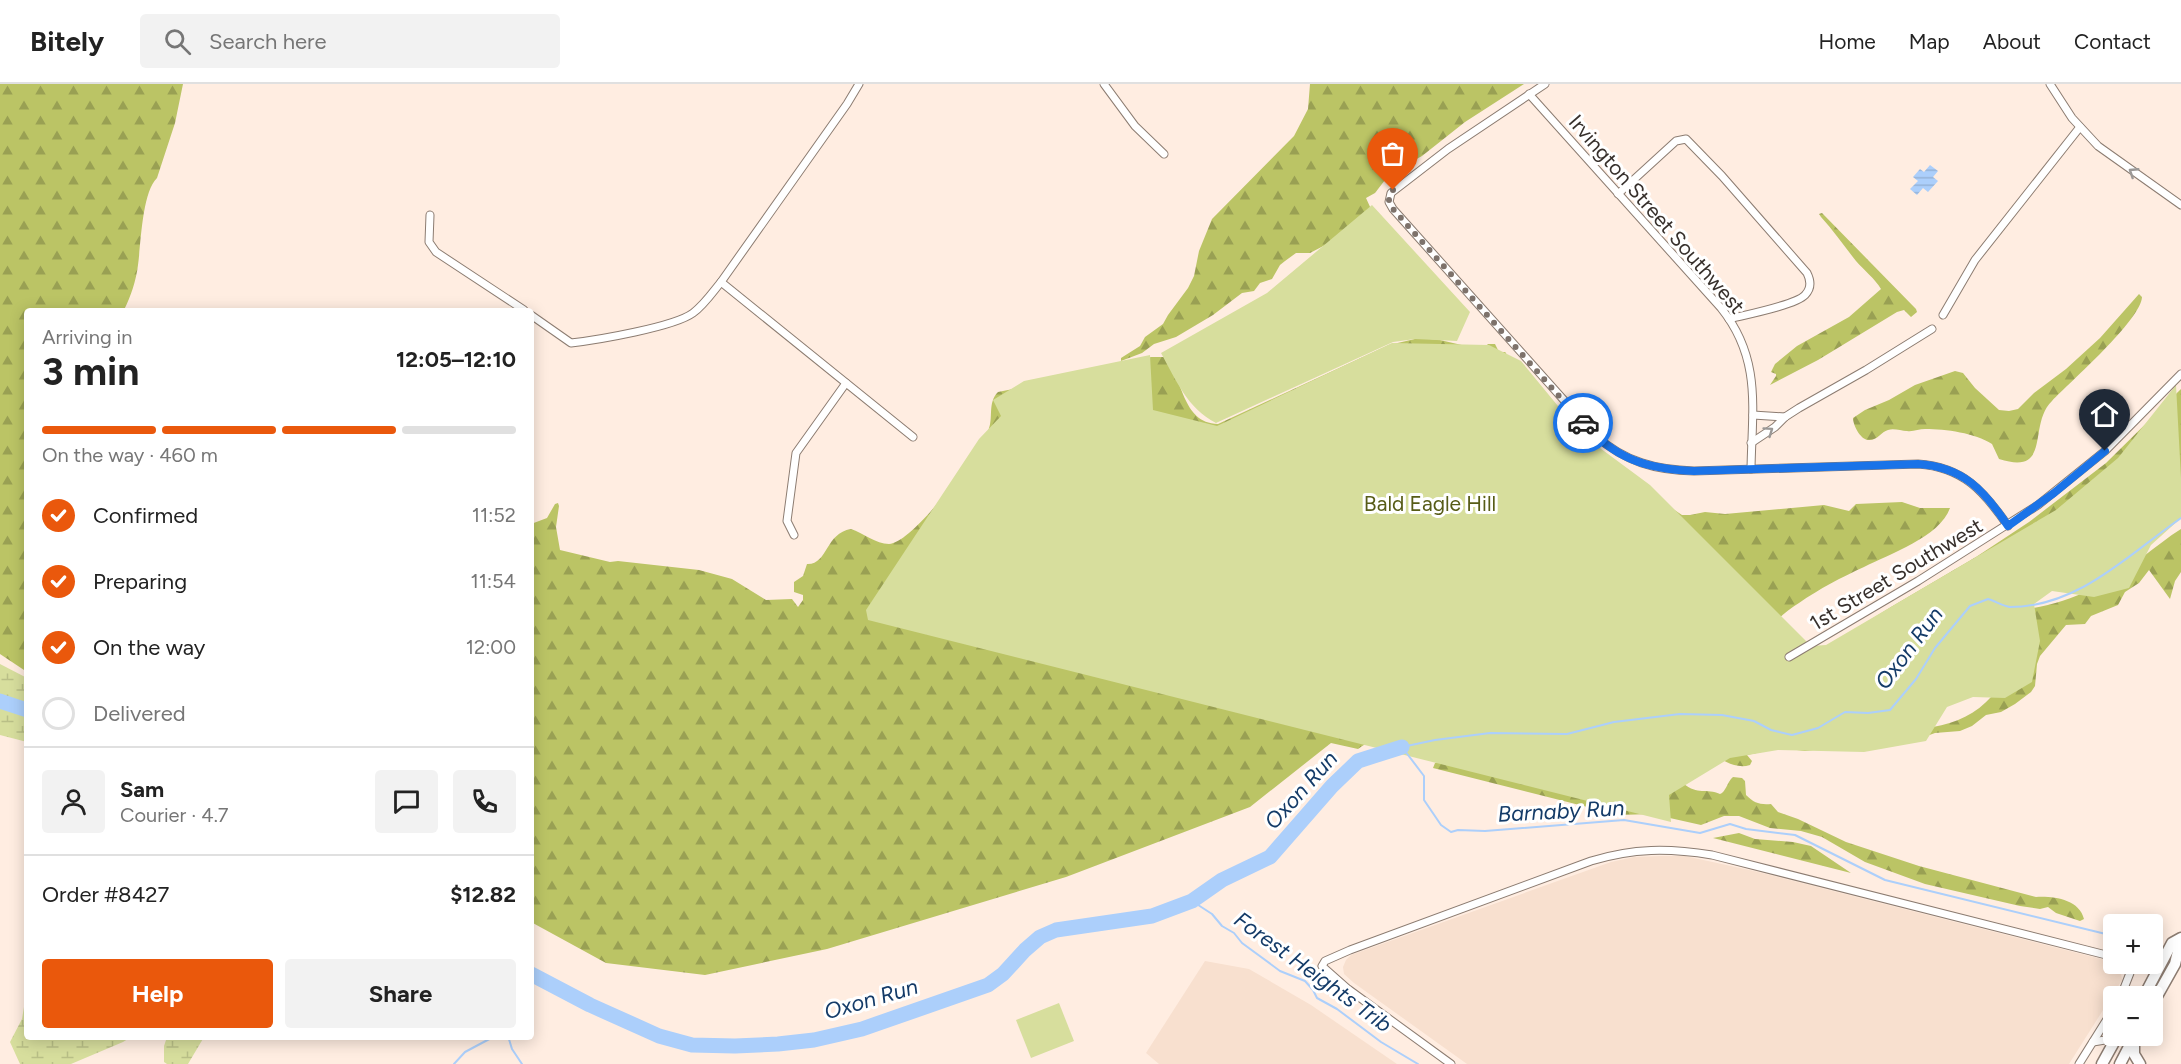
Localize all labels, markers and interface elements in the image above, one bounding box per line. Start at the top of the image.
search box [140,14,560,68]
text: Bitely [30,24,104,58]
icon: search [161,25,194,58]
text: Search here [209,28,327,55]
text: Home [1819,29,1876,54]
text: Map [1909,29,1950,54]
text: About [1983,29,2041,54]
text: Contact [2074,29,2151,54]
street label: Irvington Street Southwest [1564,109,1750,319]
pin [1367,128,1418,190]
icon: bag [1376,137,1409,170]
one-way arrow [2129,167,2139,179]
text: Arriving in [42,325,132,349]
text: 12:05–12:10 [396,346,516,373]
text: 3 min [42,348,139,395]
pin [2079,389,2130,451]
courier [1553,393,1613,453]
icon: home [2088,398,2121,431]
icon: car [1567,407,1600,440]
one-way arrow [1762,427,1773,438]
text: On the way · 460 m [42,443,218,467]
park label: Bald Eagle Hill [1364,491,1496,516]
icon: check [42,499,75,532]
text: Confirmed [93,502,198,529]
text: 11:52 [472,503,516,527]
street label: 1st Street Southwest [1805,512,1987,636]
icon: check [42,565,75,598]
text: Preparing [93,568,187,595]
text: 11:54 [471,569,516,593]
water label: Oxon Run [1869,601,1949,695]
icon: check [42,631,75,664]
text: On the way [93,634,205,661]
text: 12:00 [466,635,516,659]
text: Delivered [93,700,186,727]
water label: Oxon Run [1259,745,1343,835]
button: person [42,770,105,833]
button: chat [375,770,438,833]
button: phone [453,770,516,833]
text: Sam [120,776,164,803]
water label: Barnaby Run [1497,794,1625,828]
text: Courier · 4.7 [120,803,229,827]
text: Order #8427 [42,881,169,908]
text: $12.82 [450,881,516,908]
water label: Forest Heights Trib [1229,906,1397,1038]
map controls [2103,914,2163,1046]
button: + [2103,914,2163,974]
button: Help [42,959,273,1028]
button: Share [285,959,516,1028]
water label: Oxon Run [821,973,921,1025]
button: − [2103,986,2163,1046]

